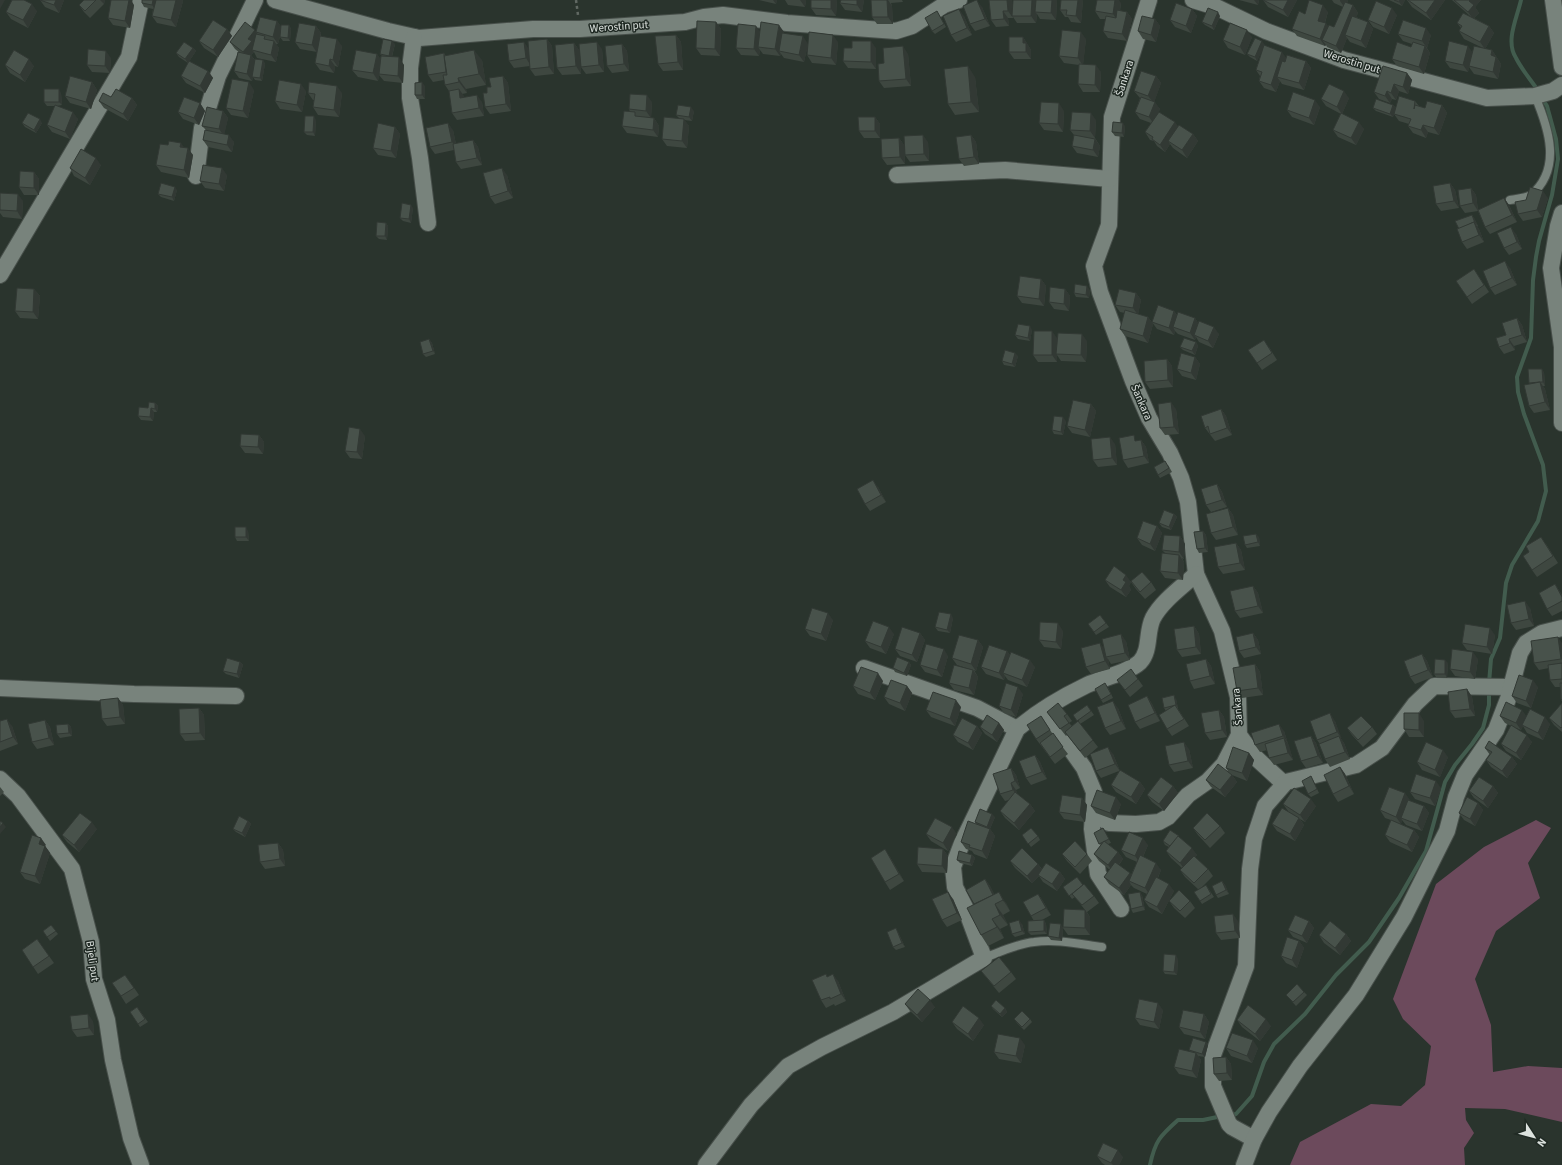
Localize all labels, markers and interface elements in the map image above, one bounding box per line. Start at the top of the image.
street label: Werostin put [589,17,649,36]
street label: Werostin put [1322,46,1382,77]
street label: Šankara [1112,58,1137,98]
street label: Šankara [1127,382,1156,422]
street label: Šankara [1228,688,1247,726]
street label: Bijeli put [82,940,103,983]
north arrow [1514,1117,1554,1157]
text: N [1533,1135,1550,1150]

